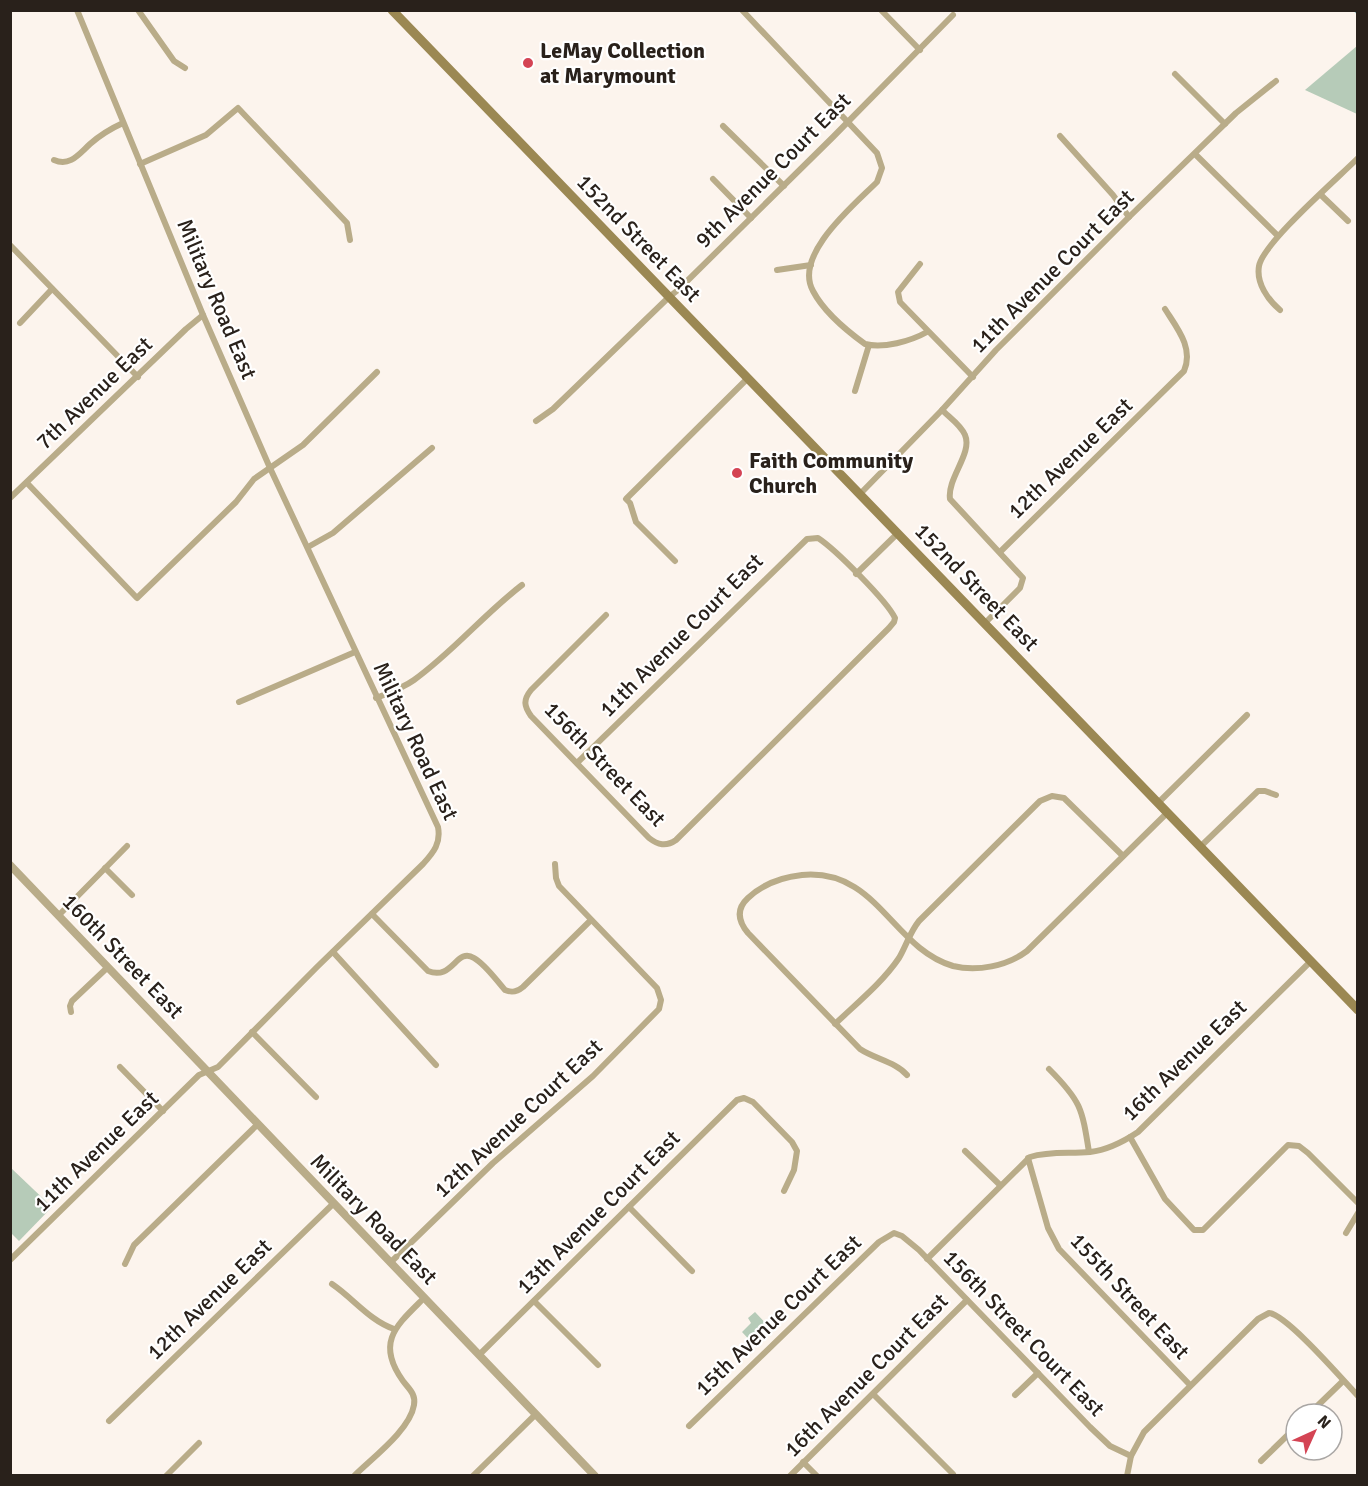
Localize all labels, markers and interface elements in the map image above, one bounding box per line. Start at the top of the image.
place label: LeMay Collection at Marymount [540,37,705,89]
marker: LeMay Collection at Marymount [521,56,535,70]
street label: 9th Avenue Court East [690,87,856,253]
street label: 152nd Street East [571,169,707,308]
street label: 11th Avenue Court East [965,183,1140,358]
street label: Military Road East [171,215,263,383]
street label: 7th Avenue East [30,331,158,455]
street label: 12th Avenue East [1002,392,1138,524]
place label: Faith Community Church [749,447,913,499]
marker: Faith Community Church [730,466,744,480]
street label: 152nd Street East [909,518,1045,657]
street label: 11th Avenue Court East [594,547,769,722]
street label: Military Road East [368,658,465,825]
street label: 156th Street East [539,696,672,832]
street label: 160th Street East [57,888,190,1024]
street label: 16th Avenue East [1116,994,1252,1126]
street label: 12th Avenue Court East [428,1033,608,1203]
street label: 11th Avenue East [28,1085,164,1217]
street label: 13th Avenue Court East [511,1124,686,1299]
street label: Military Road East [305,1148,443,1290]
street label: 155th Street East [1065,1227,1196,1365]
street label: 15th Avenue Court East [689,1229,867,1401]
street label: 12th Avenue East [141,1233,277,1365]
street label: 156th Street Court East [938,1244,1111,1422]
street label: 16th Avenue Court East [779,1287,954,1462]
north arrow [1284,1402,1344,1462]
text: N [1313,1411,1335,1433]

